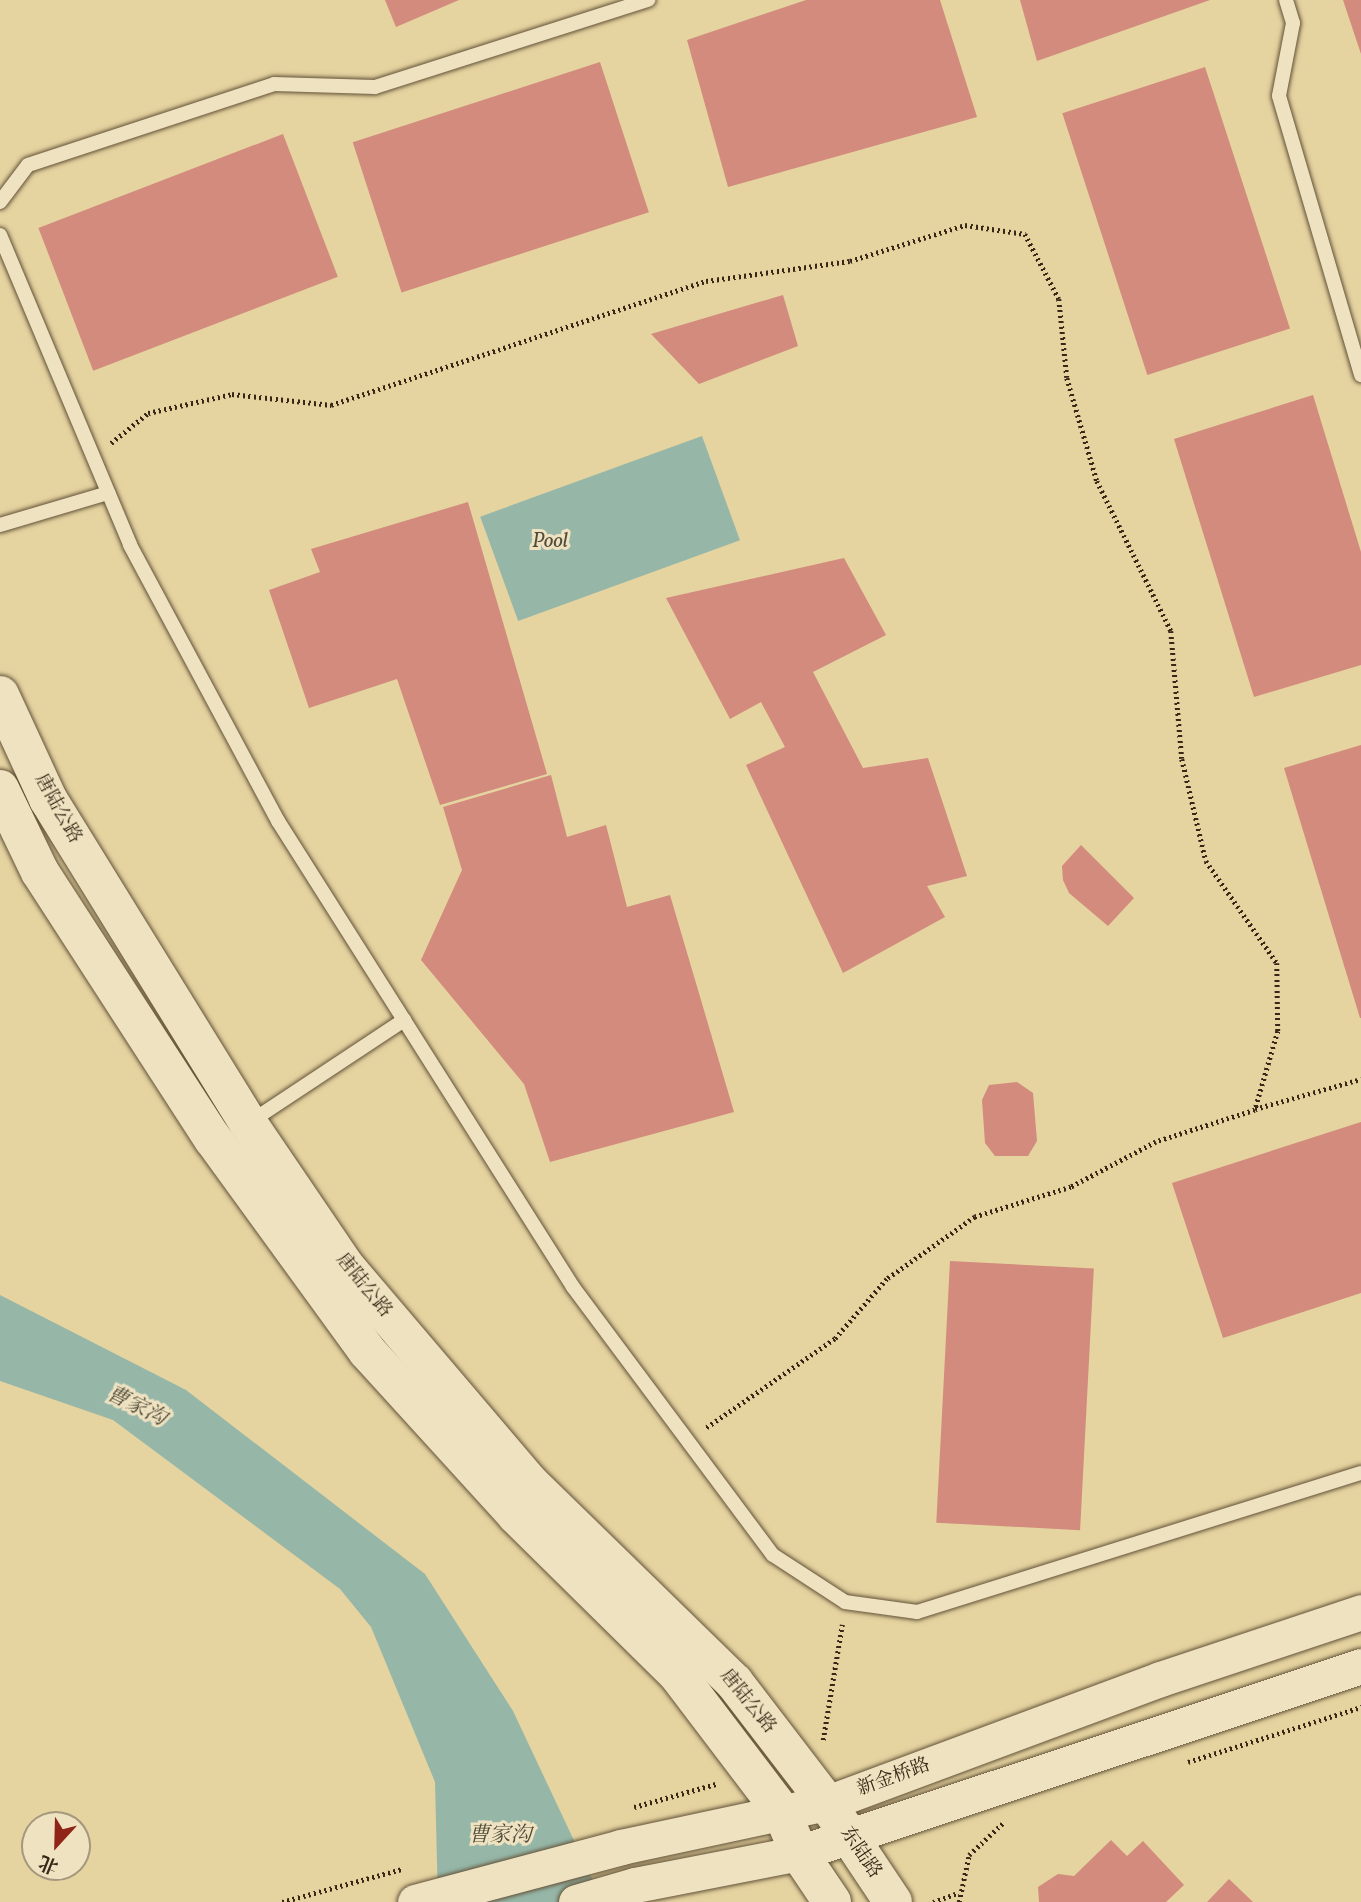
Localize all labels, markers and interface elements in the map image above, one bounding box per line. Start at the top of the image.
water label: Pool [532,529,568,555]
street label: 唐陆公路 [29,770,85,848]
street label: 唐陆公路 [330,1249,396,1323]
water label: 曹家沟 [102,1382,170,1432]
street label: 唐陆公路 [714,1665,780,1739]
street label: 新金桥路 [854,1754,934,1802]
north arrow [21,1811,91,1881]
water label: 曹家沟 [469,1823,531,1849]
street label: 东陆路 [835,1823,885,1883]
text: 北 [35,1848,63,1879]

